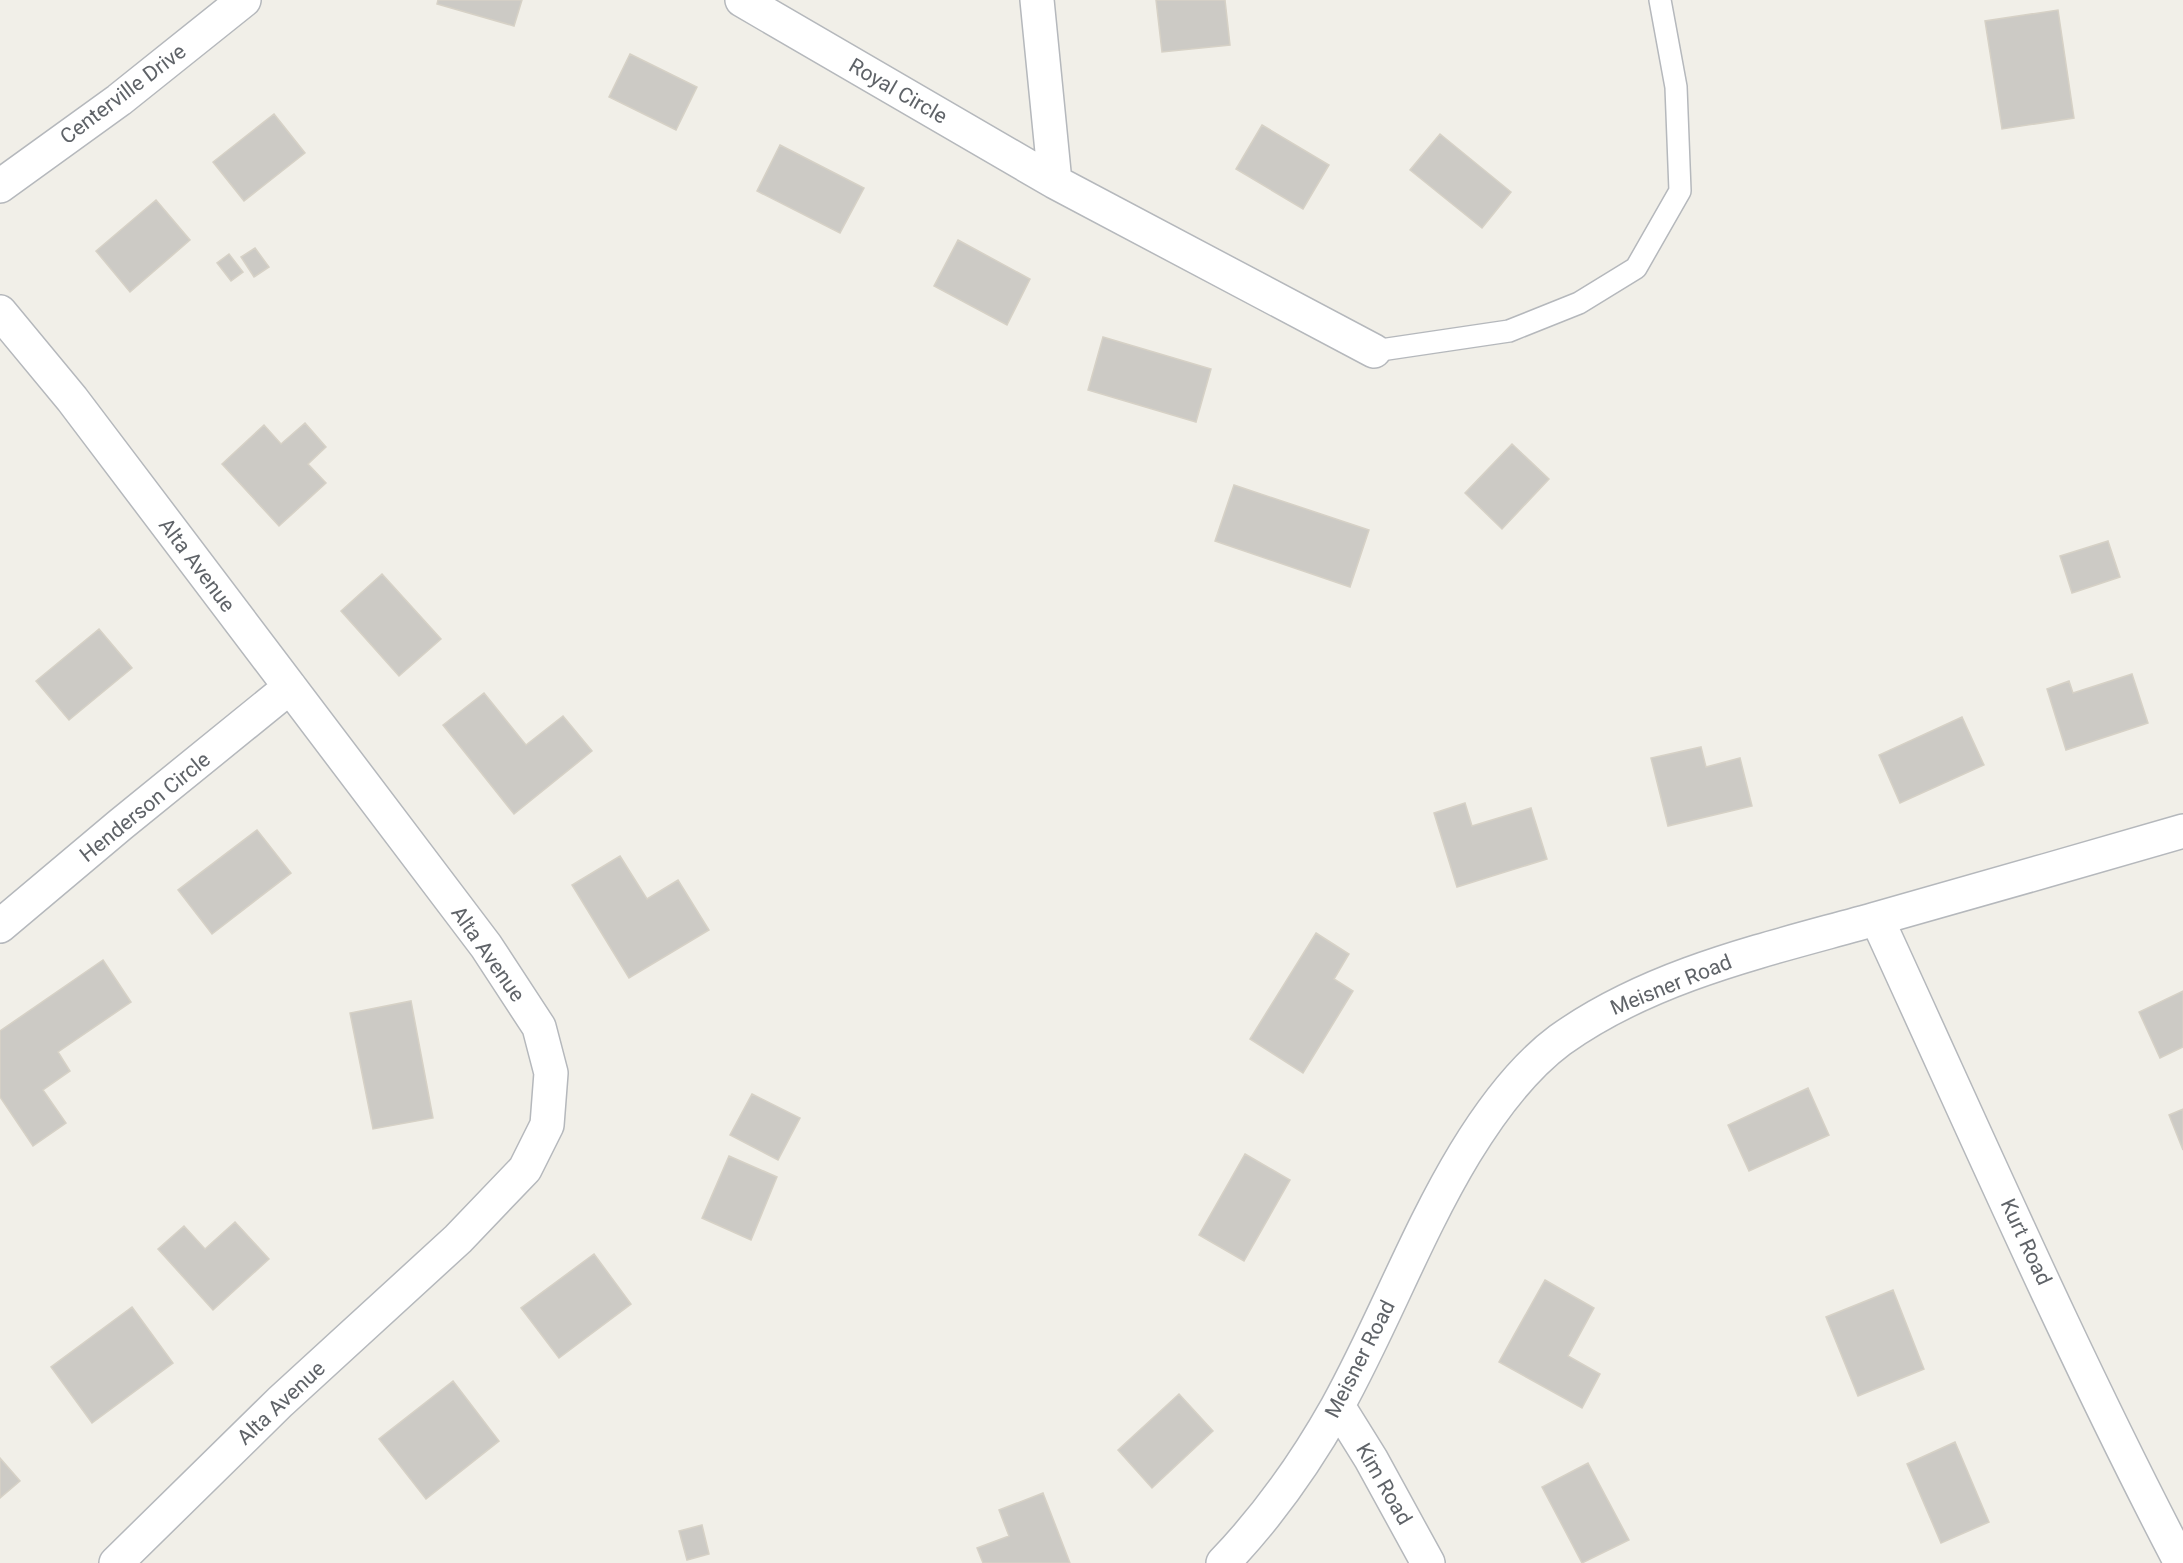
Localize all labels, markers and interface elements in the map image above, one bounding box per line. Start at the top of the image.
street label: Centerville Drive [56,39,190,149]
street label: Royal Circle [845,53,951,129]
street label: Alta Avenue [154,513,240,617]
street label: Henderson Circle [75,747,215,867]
street label: Alta Avenue [446,902,530,1006]
street label: Meisner Road [1607,950,1735,1020]
street label: Kurt Road [1996,1195,2056,1289]
street label: Meisner Road [1320,1296,1400,1422]
street label: Alta Avenue [232,1356,330,1450]
street label: Kim Road [1351,1439,1417,1529]

